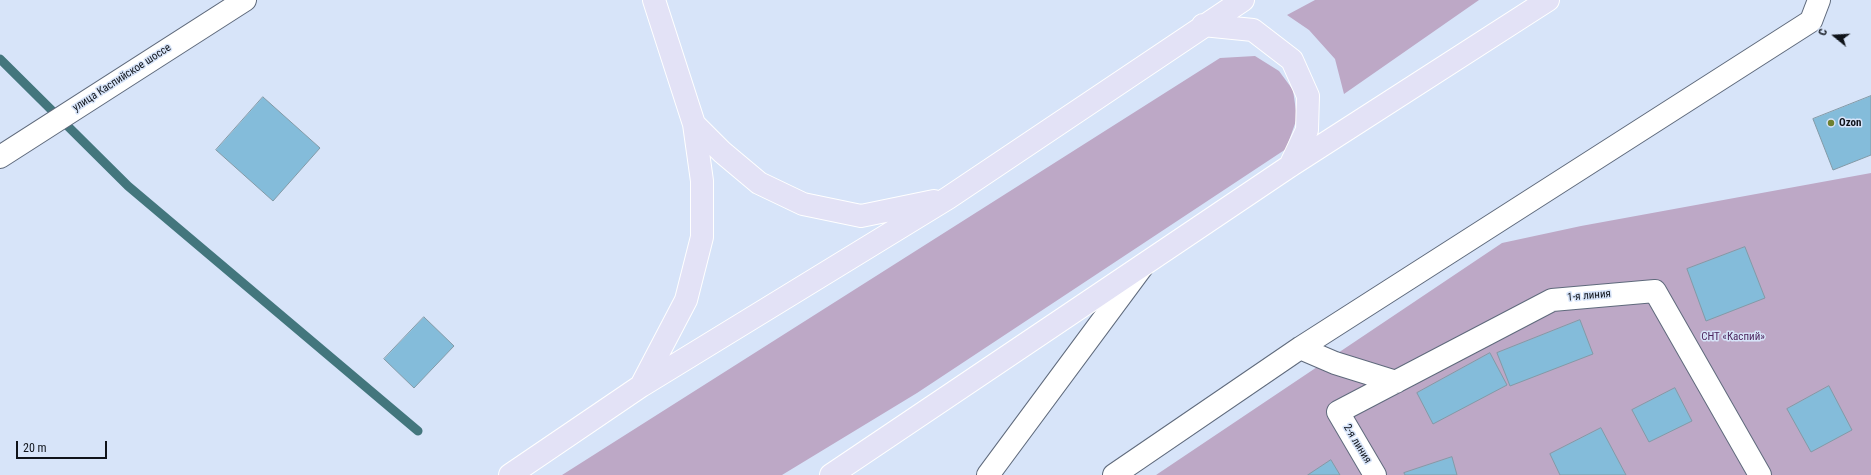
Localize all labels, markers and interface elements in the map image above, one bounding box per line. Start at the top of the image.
north arrow [1815,16,1855,56]
text: С [1816,27,1830,37]
street label: улица Каспийское шоссе [70,41,174,115]
place label: Ozon [1839,116,1861,130]
marker: Ozon [1826,118,1836,128]
street label: 1-я линия [1567,288,1611,304]
park label: СНТ «Каспий» [1701,330,1765,344]
street label: 2-я линия [1340,422,1374,466]
scale bar [18,433,109,459]
text: 20 m [23,441,47,455]

